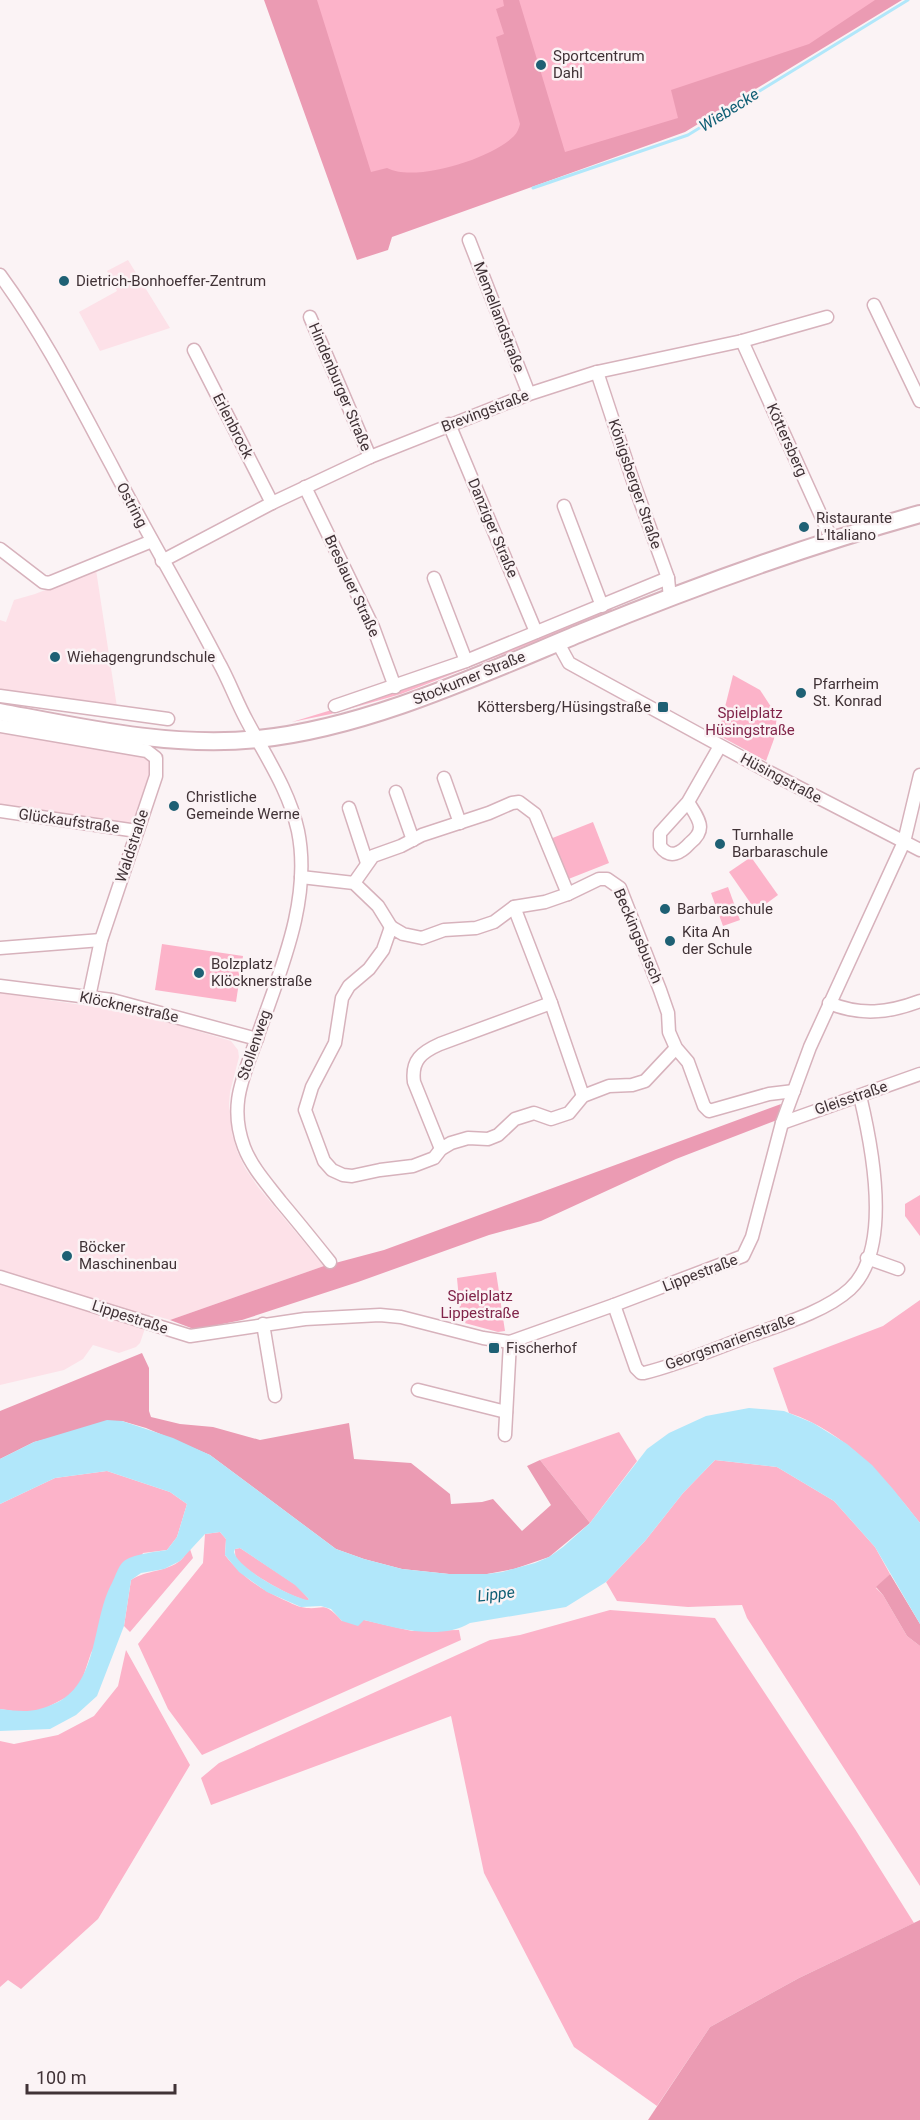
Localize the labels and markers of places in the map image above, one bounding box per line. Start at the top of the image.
place label: Sportcentrum Dahl [553,47,645,82]
marker: Sportcentrum Dahl [534,58,548,72]
place label: Dietrich-Bonhoeffer-Zentrum [76,272,266,290]
marker: Dietrich-Bonhoeffer-Zentrum [57,274,71,288]
place label: Ristaurante L'Italiano [816,509,892,544]
marker: Ristaurante L'Italiano [797,520,811,534]
place label: Wiehagengrundschule [67,648,215,666]
marker: Wiehagengrundschule [48,650,62,664]
place label: Pfarrheim St. Konrad [813,675,882,710]
marker: Pfarrheim St. Konrad [794,686,808,700]
place label: Köttersberg/Hüsingstraße [477,698,651,716]
marker: Köttersberg/Hüsingstraße [656,700,670,714]
place label: Christliche Gemeinde Werne [186,788,300,823]
marker: Christliche Gemeinde Werne [167,799,181,813]
place label: Turnhalle Barbaraschule [732,826,828,861]
marker: Turnhalle Barbaraschule [713,837,727,851]
place label: Barbaraschule [677,900,773,918]
marker: Barbaraschule [658,902,672,916]
place label: Kita An der Schule [682,923,752,958]
marker: Kita An der Schule [663,934,677,948]
place label: Bolzplatz Klöcknerstraße [211,955,312,990]
marker: Bolzplatz Klöcknerstraße [192,966,206,980]
place label: Böcker Maschinenbau [79,1238,177,1273]
marker: Böcker Maschinenbau [60,1249,74,1263]
place label: Fischerhof [506,1339,578,1357]
marker: Fischerhof [487,1341,501,1355]

